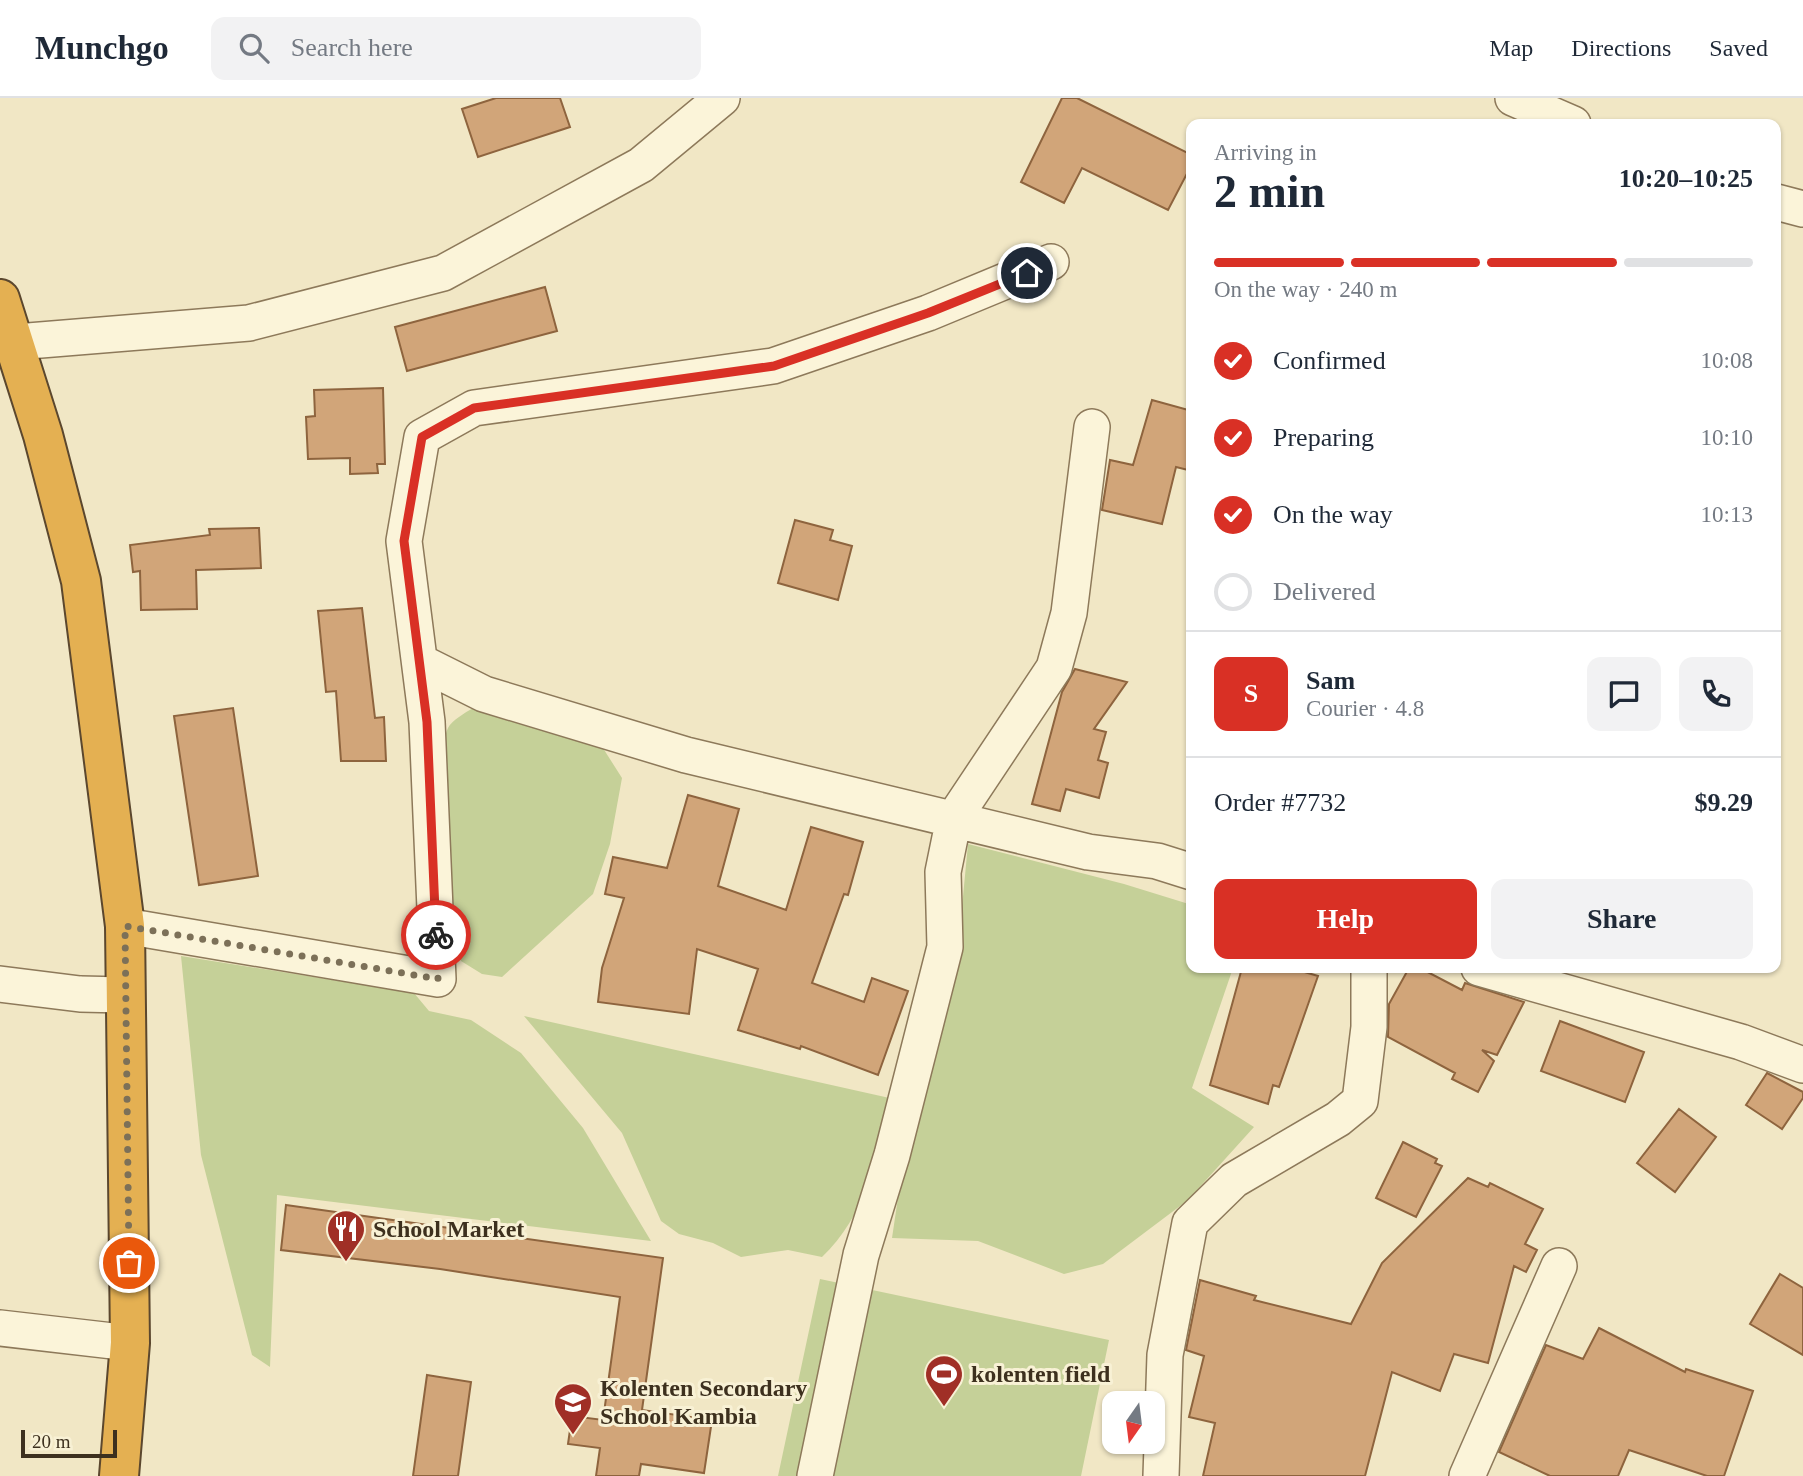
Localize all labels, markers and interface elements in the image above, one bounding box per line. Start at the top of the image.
search box [211,17,701,80]
icon: search [235,29,273,67]
text: Munchgo [35,30,169,66]
text: Search here [291,33,413,62]
text: Map [1489,35,1533,61]
text: Directions [1571,35,1671,61]
text: Saved [1709,35,1768,61]
text: Arriving in [1214,140,1317,165]
text: 10:20–10:25 [1619,164,1753,193]
text: 2 min [1214,166,1325,217]
pin [997,243,1057,303]
icon: home [1008,254,1046,292]
text: On the way · 240 m [1214,277,1397,302]
icon: check [1214,342,1252,380]
text: Confirmed [1273,346,1386,375]
text: 10:08 [1701,348,1753,373]
icon: check [1214,419,1252,457]
text: Preparing [1273,423,1374,452]
text: 10:10 [1701,425,1753,450]
icon: check [1214,496,1252,534]
text: On the way [1273,500,1393,529]
text: 10:13 [1701,502,1753,527]
text: Delivered [1273,577,1376,606]
button: chat [1587,657,1661,731]
button: phone [1679,657,1753,731]
text: Sam [1306,666,1355,695]
text: S [1244,679,1258,708]
text: Courier · 4.8 [1306,696,1424,721]
text: Order #7732 [1214,788,1346,817]
text: $9.29 [1695,788,1753,817]
button: Help [1214,879,1477,959]
button: Share [1491,879,1753,959]
courier [401,900,471,970]
icon: bike [417,916,455,954]
restaurant icon: School Market [325,1208,367,1263]
place label: School Market [373,1216,524,1242]
pin [99,1233,159,1293]
icon: bag [110,1244,148,1282]
sports icon: kolenten field [923,1353,965,1408]
place label: kolenten field [971,1361,1111,1387]
place label: Kolenten Secondary School Kambia [600,1375,807,1429]
school or university icon: Kolenten Secondary School Kambia [552,1381,594,1436]
north arrow [1102,1391,1166,1454]
map controls [1102,1391,1165,1454]
scale bar [21,1427,117,1459]
text: 20 m [32,1431,71,1452]

